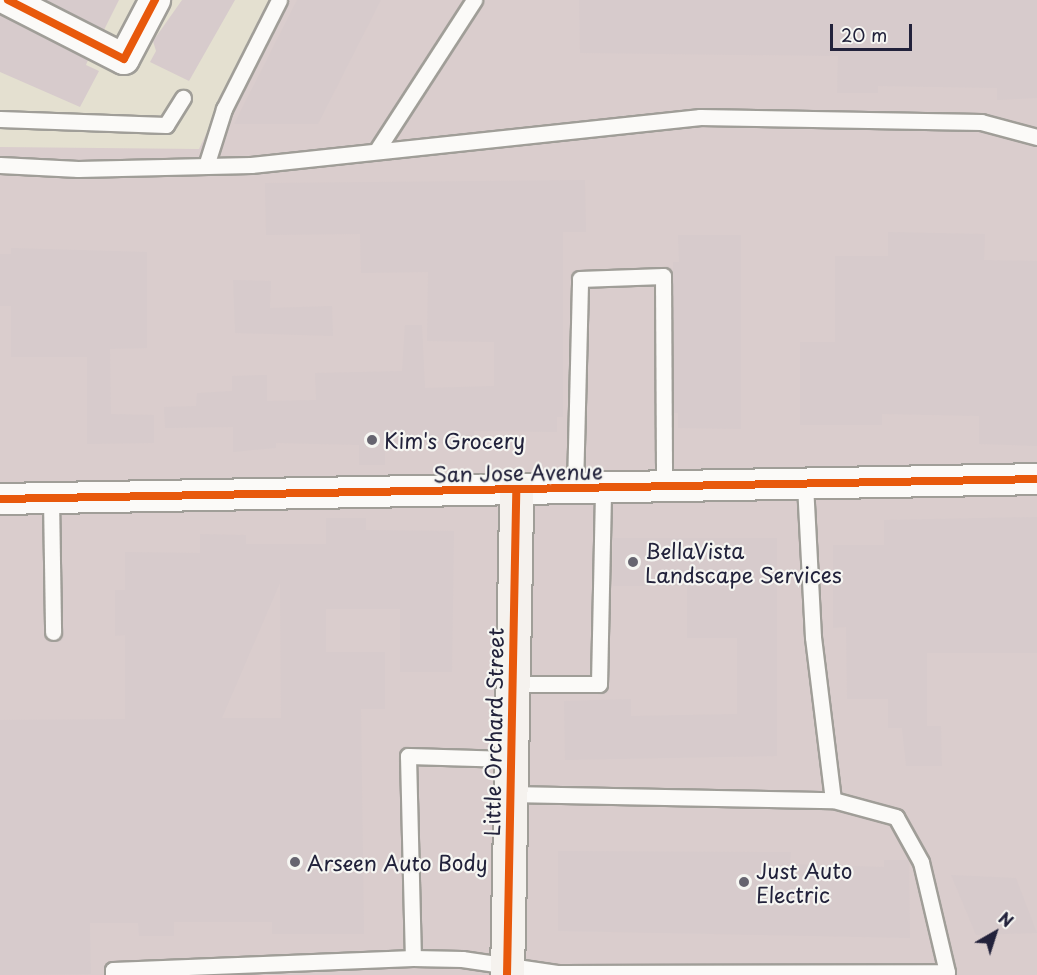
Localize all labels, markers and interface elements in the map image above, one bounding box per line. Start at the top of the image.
scale bar [833,12,916,50]
text: 20 m [841,21,887,48]
place label: Kim's Grocery [384,427,526,453]
marker: Kim's Grocery [365,433,379,447]
street label: San Jose Avenue [434,458,602,486]
place label: BellaVista Landscape Services [645,537,839,587]
marker: BellaVista Landscape Services [626,555,640,569]
street label: Little Orchard Street [479,626,507,838]
place label: Arseen Auto Body [307,849,491,875]
marker: Arseen Auto Body [288,855,302,869]
place label: Just Auto Electric [756,857,854,907]
marker: Just Auto Electric [737,875,751,889]
north arrow [965,903,1025,963]
text: N [994,906,1019,932]

